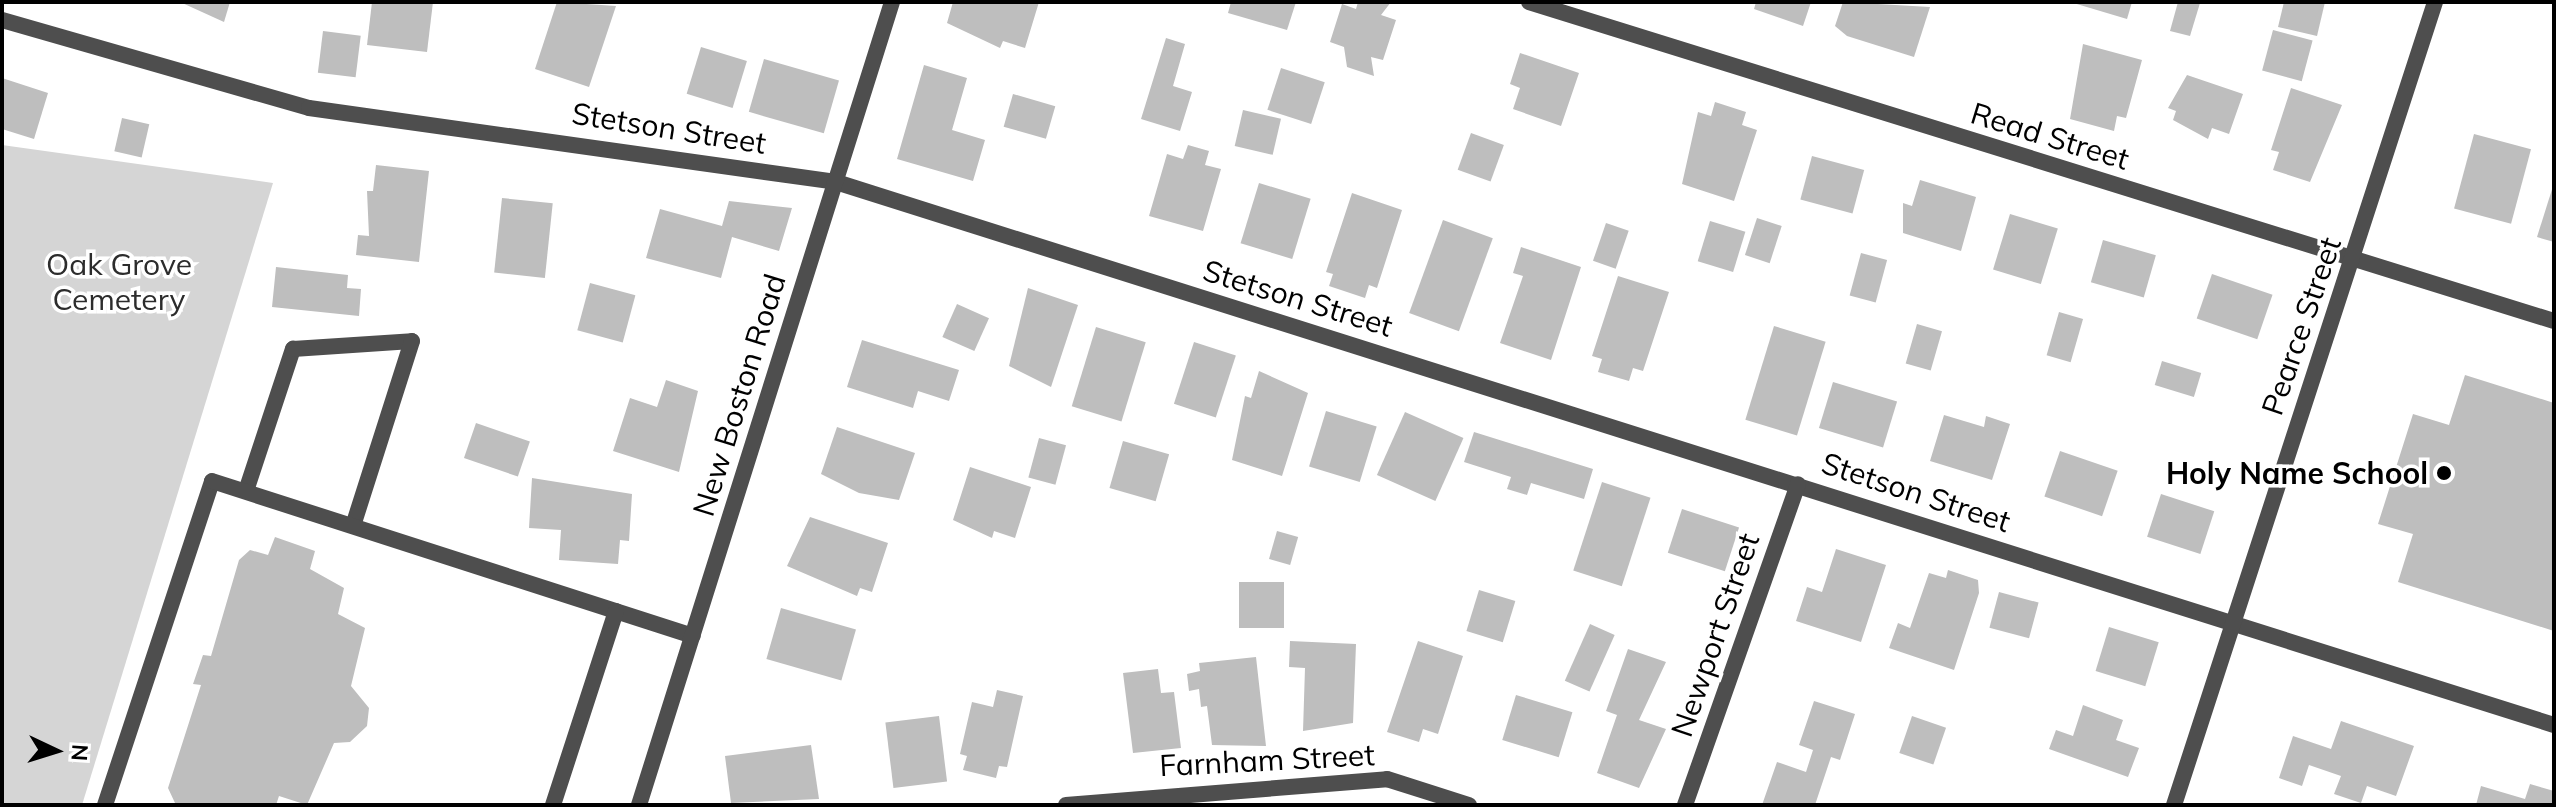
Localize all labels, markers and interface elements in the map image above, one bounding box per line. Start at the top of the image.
street label: Stetson Street [569,95,769,161]
street label: Read Street [1967,95,2133,177]
street label: Pearce Street [2254,232,2348,420]
park label: Oak Grove Cemetery [46,246,192,316]
street label: Stetson Street [1199,252,1397,344]
street label: New Boston Road [685,270,793,520]
street label: Stetson Street [1817,445,2015,539]
place label: Holy Name School [2166,455,2428,491]
marker: Holy Name School [2435,464,2453,482]
street label: Newport Street [1663,529,1767,741]
north arrow [16,711,96,791]
street label: Farnham Street [1158,736,1376,784]
text: N [65,743,94,762]

